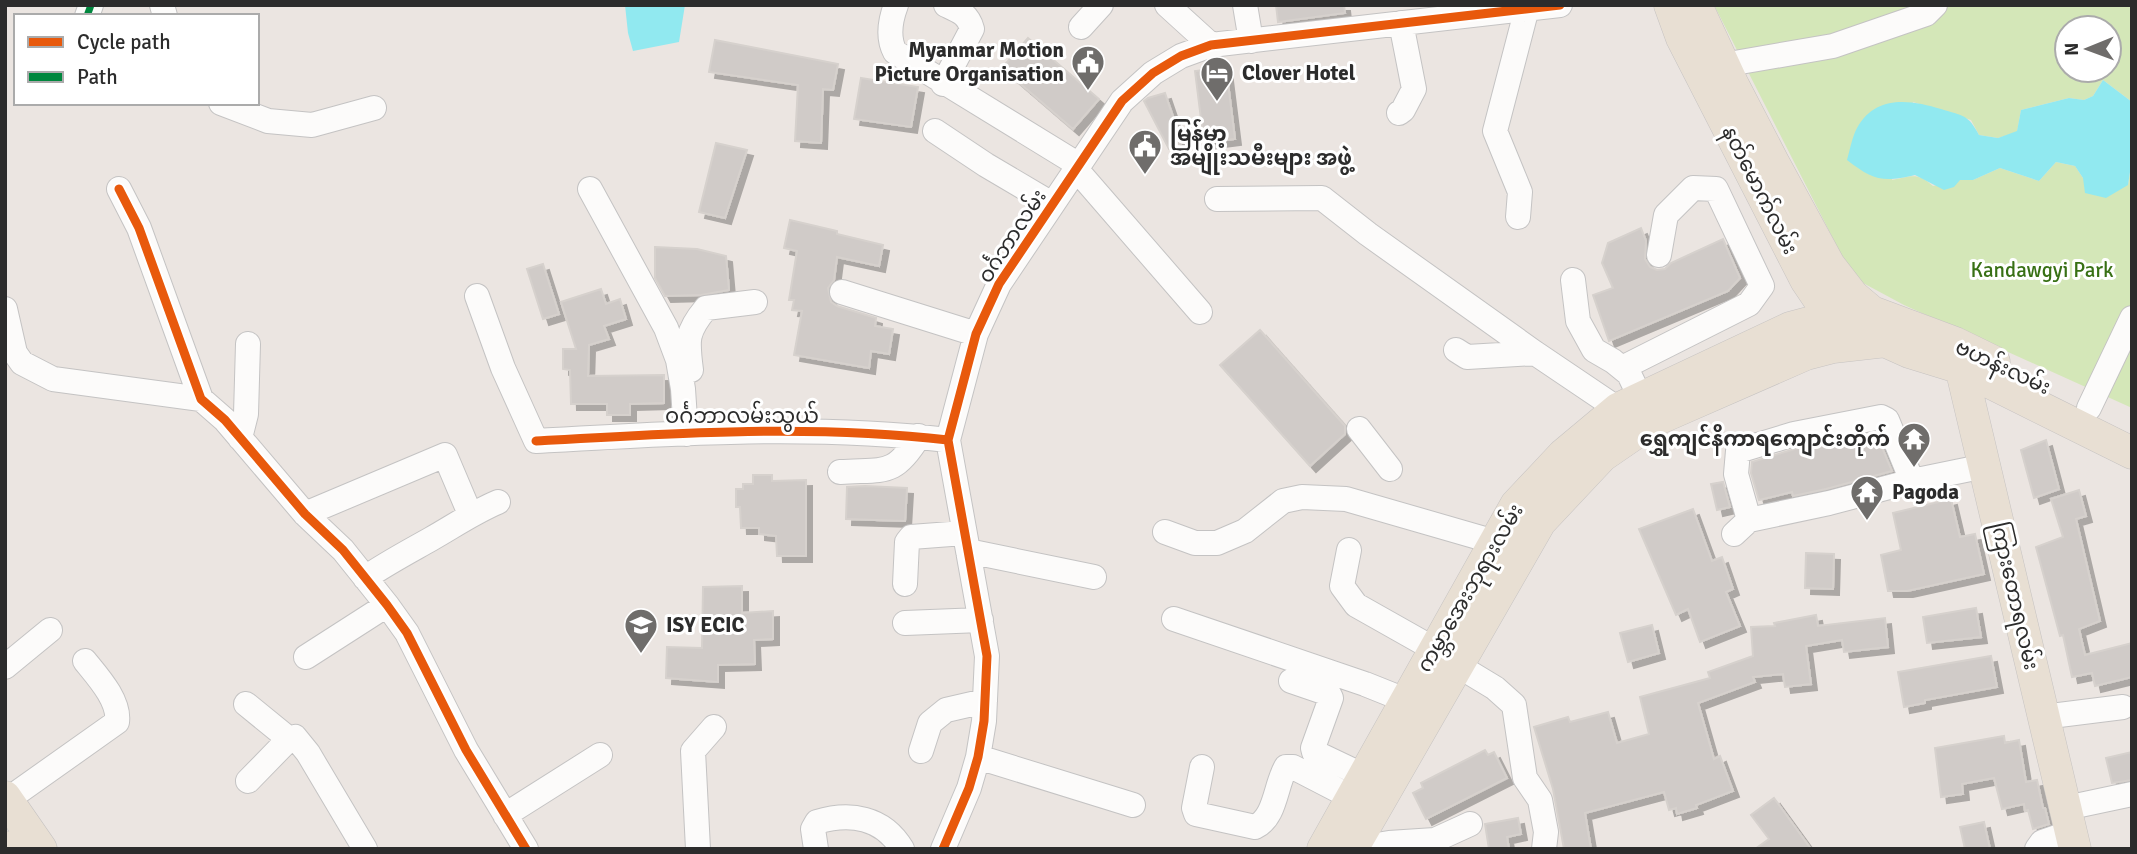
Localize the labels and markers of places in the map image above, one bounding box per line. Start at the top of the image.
place label: Myanmar Motion Picture Organisation [875,37,1064,87]
public building icon: Myanmar Motion Picture Organisation [1069,43,1107,92]
hotel icon: Clover Hotel [1198,54,1236,103]
place label: Clover Hotel [1242,60,1356,86]
place label: မြန်မာ့ အမျိုးသမီးများ အဖွဲ့ [1170,118,1355,176]
public building icon: မြန်မာ့ အမျိုးသမီးများ အဖွဲ့ [1126,127,1164,176]
temple icon: ရွှေကျင်နိကာရကျောင်းတိုက် [1895,420,1933,469]
place label: ရွှေကျင်နိကာရကျောင်းတိုက် [1640,423,1890,457]
temple icon: Pagoda [1848,473,1886,522]
place label: Pagoda [1892,479,1959,505]
school or university icon: ISY ECIC [622,606,660,655]
place label: ISY ECIC [666,612,745,638]

